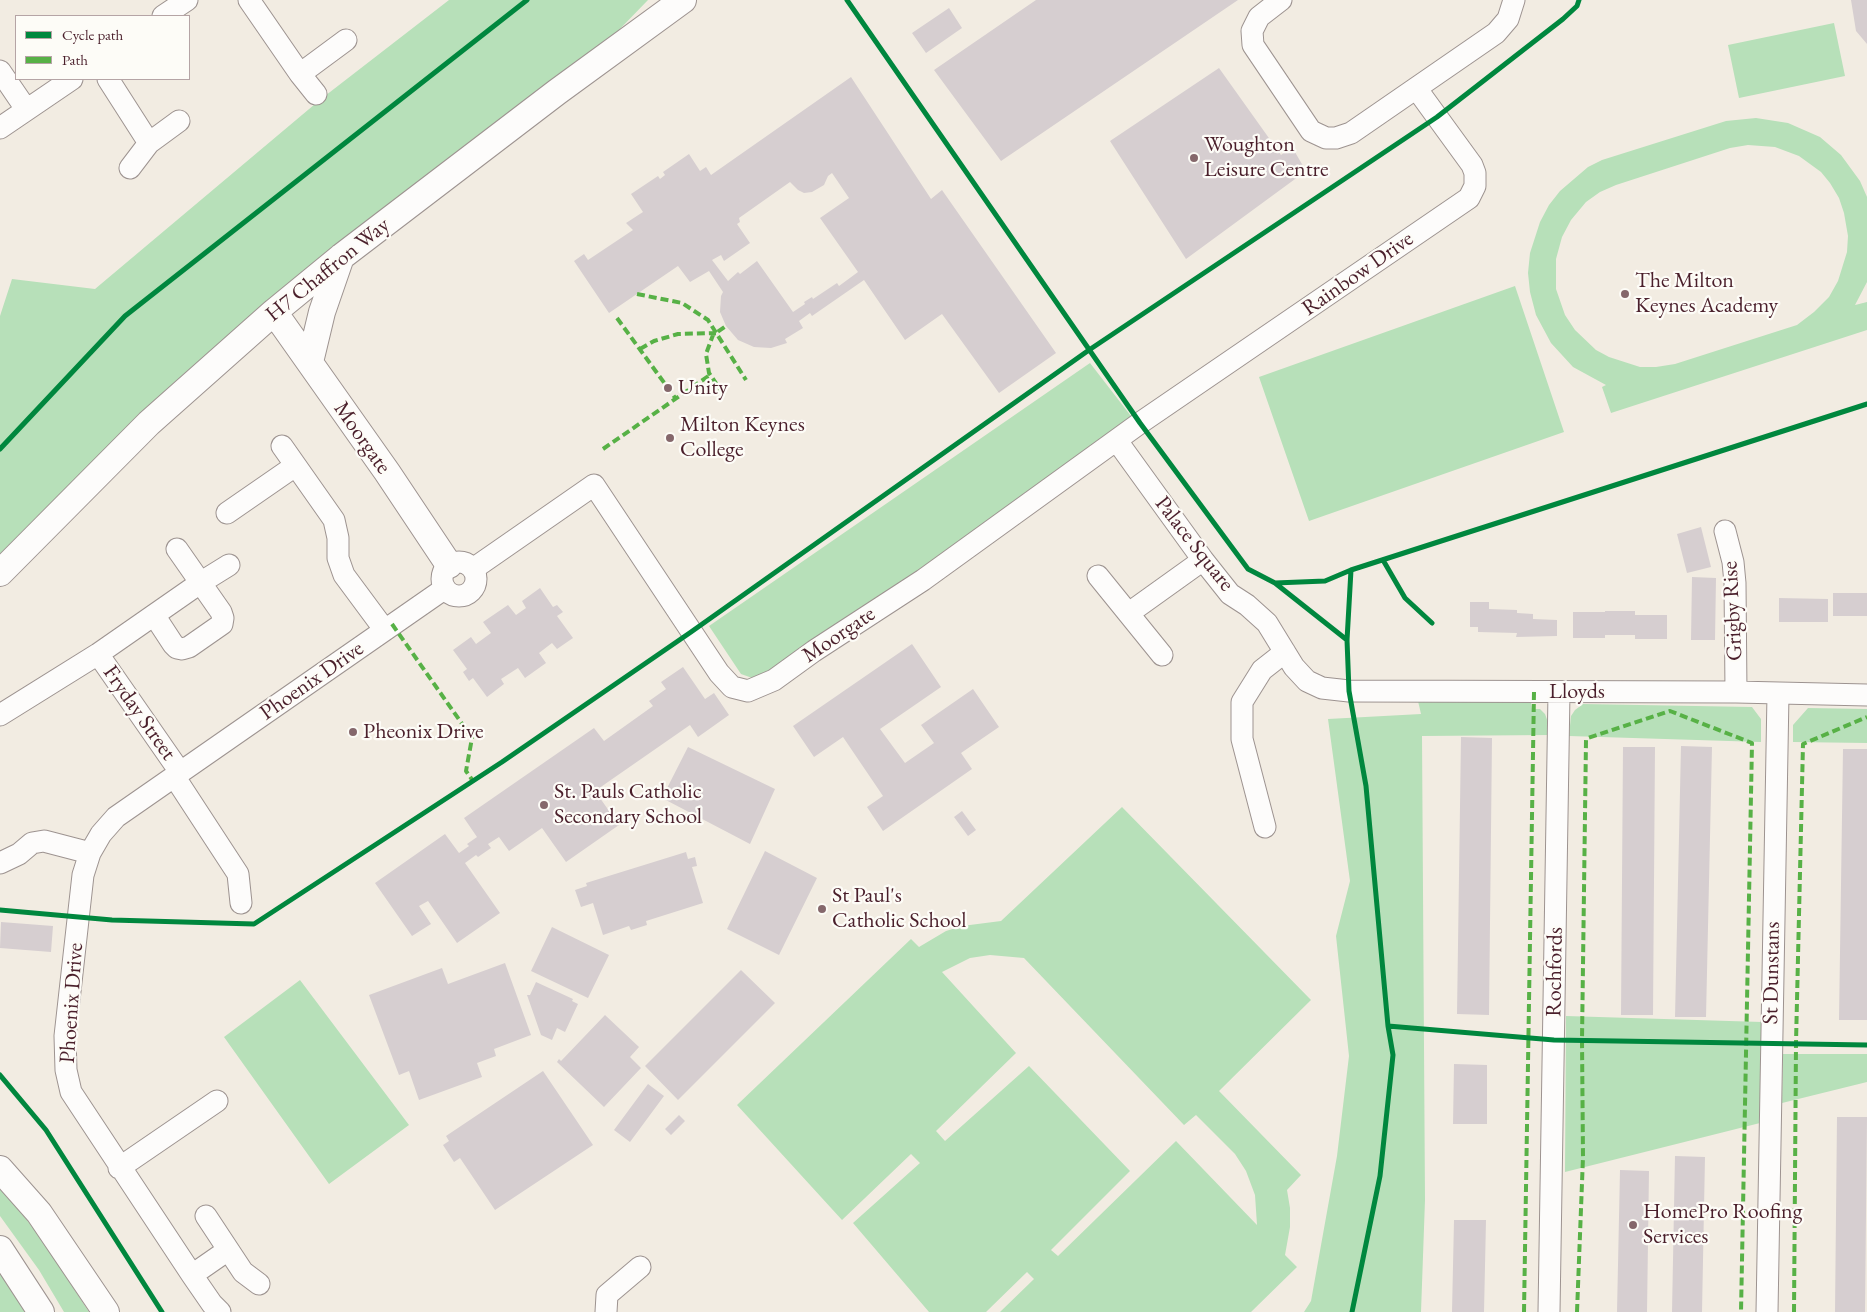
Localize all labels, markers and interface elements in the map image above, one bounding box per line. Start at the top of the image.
legend [15,15,190,80]
text: Cycle path [62,25,123,44]
text: Path [62,50,88,69]
place label: Woughton Leisure Centre [1204,132,1328,184]
marker: Woughton Leisure Centre [1188,152,1200,164]
street label: H7 Chaffron Way [261,212,395,328]
street label: Rainbow Drive [1297,226,1419,322]
place label: The Milton Keynes Academy [1635,268,1778,320]
marker: The Milton Keynes Academy [1619,288,1631,300]
place label: Unity [678,375,728,401]
marker: Unity [662,382,674,394]
street label: Moorgate [328,397,396,479]
place label: Milton Keynes College [680,412,805,464]
marker: Milton Keynes College [664,432,676,444]
street label: Palace Square [1149,491,1239,597]
street label: Grigby Rise [1717,560,1749,662]
street label: Moorgate [797,601,881,669]
street label: Phoenix Drive [255,636,369,726]
street label: Fryday Street [97,660,181,766]
street label: Lloyds [1549,679,1605,705]
place label: Pheonix Drive [363,719,484,745]
marker: Pheonix Drive [347,726,359,738]
place label: St. Pauls Catholic Secondary School [554,779,702,830]
marker: St. Pauls Catholic Secondary School [538,799,550,811]
place label: St Paul's Catholic School [832,883,966,934]
marker: St Paul's Catholic School [816,903,828,915]
street label: St Dunstans [1758,921,1786,1025]
street label: Rochfords [1541,927,1569,1017]
street label: Phoenix Drive [55,942,89,1064]
place label: HomePro Roofing Services [1643,1199,1802,1250]
marker: HomePro Roofing Services [1627,1219,1639,1231]

